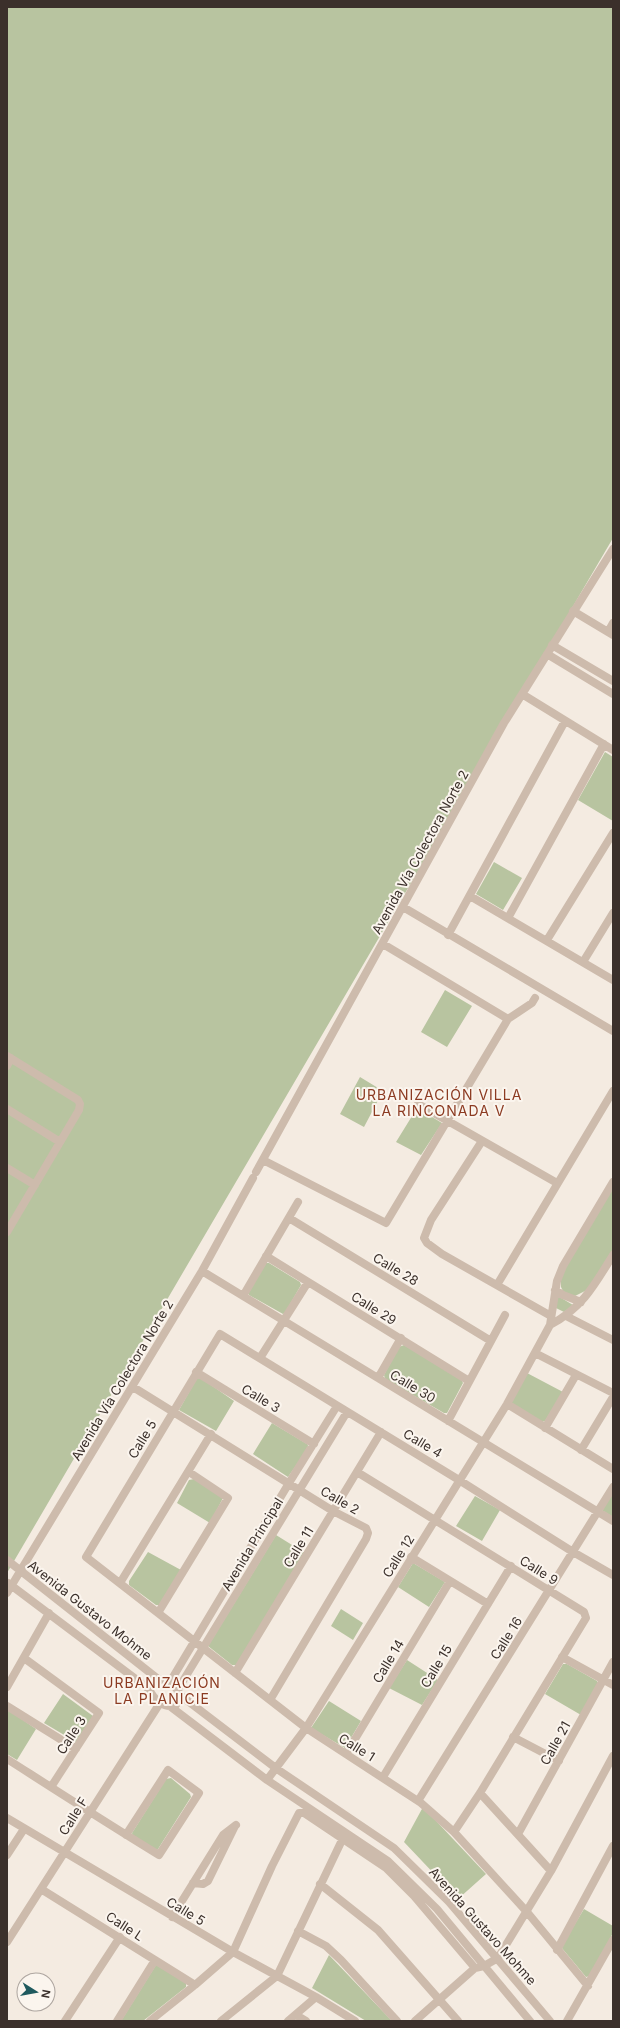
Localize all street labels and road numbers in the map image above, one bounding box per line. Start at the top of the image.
street label: Avenida Vía Colectora Norte 2 [368,767,472,937]
street label: Calle 28 [370,1249,422,1289]
street label: Calle 29 [348,1288,400,1328]
street label: Avenida Vía Colectora Norte 2 [68,1297,176,1463]
street label: Calle 30 [387,1366,439,1406]
street label: Calle 3 [239,1380,283,1416]
street label: Calle 5 [124,1417,160,1461]
street label: Calle 4 [401,1425,445,1461]
street label: Calle 2 [318,1483,362,1517]
street label: Avenida Principal [218,1495,286,1593]
street label: Calle 11 [280,1524,316,1570]
street label: Calle 12 [379,1532,417,1580]
street label: Calle 9 [517,1552,561,1588]
street label: Avenida Gustavo Mohme [25,1557,155,1663]
street label: Calle 16 [487,1614,525,1662]
street label: Calle 14 [369,1636,407,1686]
street label: Calle 15 [417,1641,455,1690]
street label: Calle 3 [53,1713,89,1757]
street label: Calle 21 [536,1718,574,1768]
street label: Calle 1 [336,1730,378,1764]
street label: Calle F [55,1794,91,1838]
street label: Avenida Gustavo Mohme [426,1864,540,1988]
street label: Calle 5 [164,1893,208,1929]
street label: Calle L [103,1908,147,1944]

